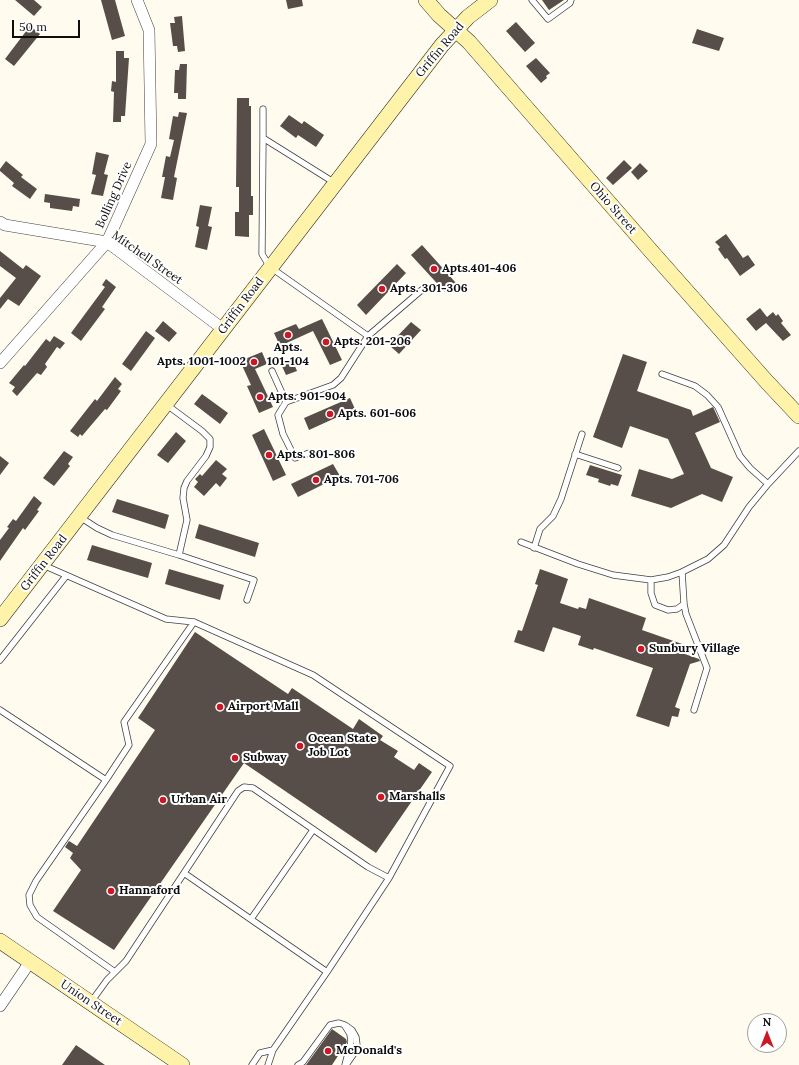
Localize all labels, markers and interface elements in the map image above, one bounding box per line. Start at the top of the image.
scale bar [14,12,82,38]
text: 50 m [19,19,47,34]
street label: Griffin Road [413,19,467,81]
street label: Bolling Drive [93,159,135,231]
street label: Ohio Street [586,179,640,237]
street label: Mitchell Street [109,228,185,288]
place label: Apts.401-406 [442,262,516,276]
marker: Apts.401-406 [429,264,439,274]
street label: Griffin Road [215,275,267,337]
place label: Apts. 301-306 [390,282,468,296]
marker: Apts. 301-306 [377,284,387,294]
marker: Apts. 101-104 [283,330,293,340]
place label: Apts. 201-206 [334,335,411,349]
marker: Apts. 201-206 [321,337,331,347]
place label: Apts. 101-104 [267,341,309,369]
place label: Apts. 1001-1002 [157,355,246,369]
marker: Apts. 1001-1002 [249,357,259,367]
place label: Apts. 901-904 [268,390,346,404]
marker: Apts. 901-904 [255,392,265,402]
place label: Apts. 601-606 [338,407,416,421]
marker: Apts. 601-606 [325,409,335,419]
place label: Apts. 801-806 [277,448,355,462]
marker: Apts. 801-806 [264,450,274,460]
place label: Apts. 701-706 [324,473,399,487]
marker: Apts. 701-706 [311,475,321,485]
street label: Griffin Road [18,532,70,594]
place label: Sunbury Village [649,642,740,656]
marker: Sunbury Village [636,644,646,654]
place label: Airport Mall [228,700,299,714]
marker: Airport Mall [215,702,225,712]
place label: Ocean State Job Lot [308,732,377,760]
marker: Ocean State Job Lot [295,741,305,751]
place label: Subway [243,751,287,765]
marker: Subway [230,753,240,763]
place label: Marshalls [389,790,445,804]
marker: Marshalls [376,792,386,802]
place label: Urban Air [171,793,227,807]
marker: Urban Air [158,795,168,805]
place label: Hannaford [119,884,180,898]
marker: Hannaford [106,886,116,896]
street label: Union Street [57,977,125,1029]
north arrow [747,1013,787,1053]
text: N [763,1015,771,1029]
place label: McDonald's [336,1044,402,1058]
marker: McDonald's [323,1046,333,1056]

